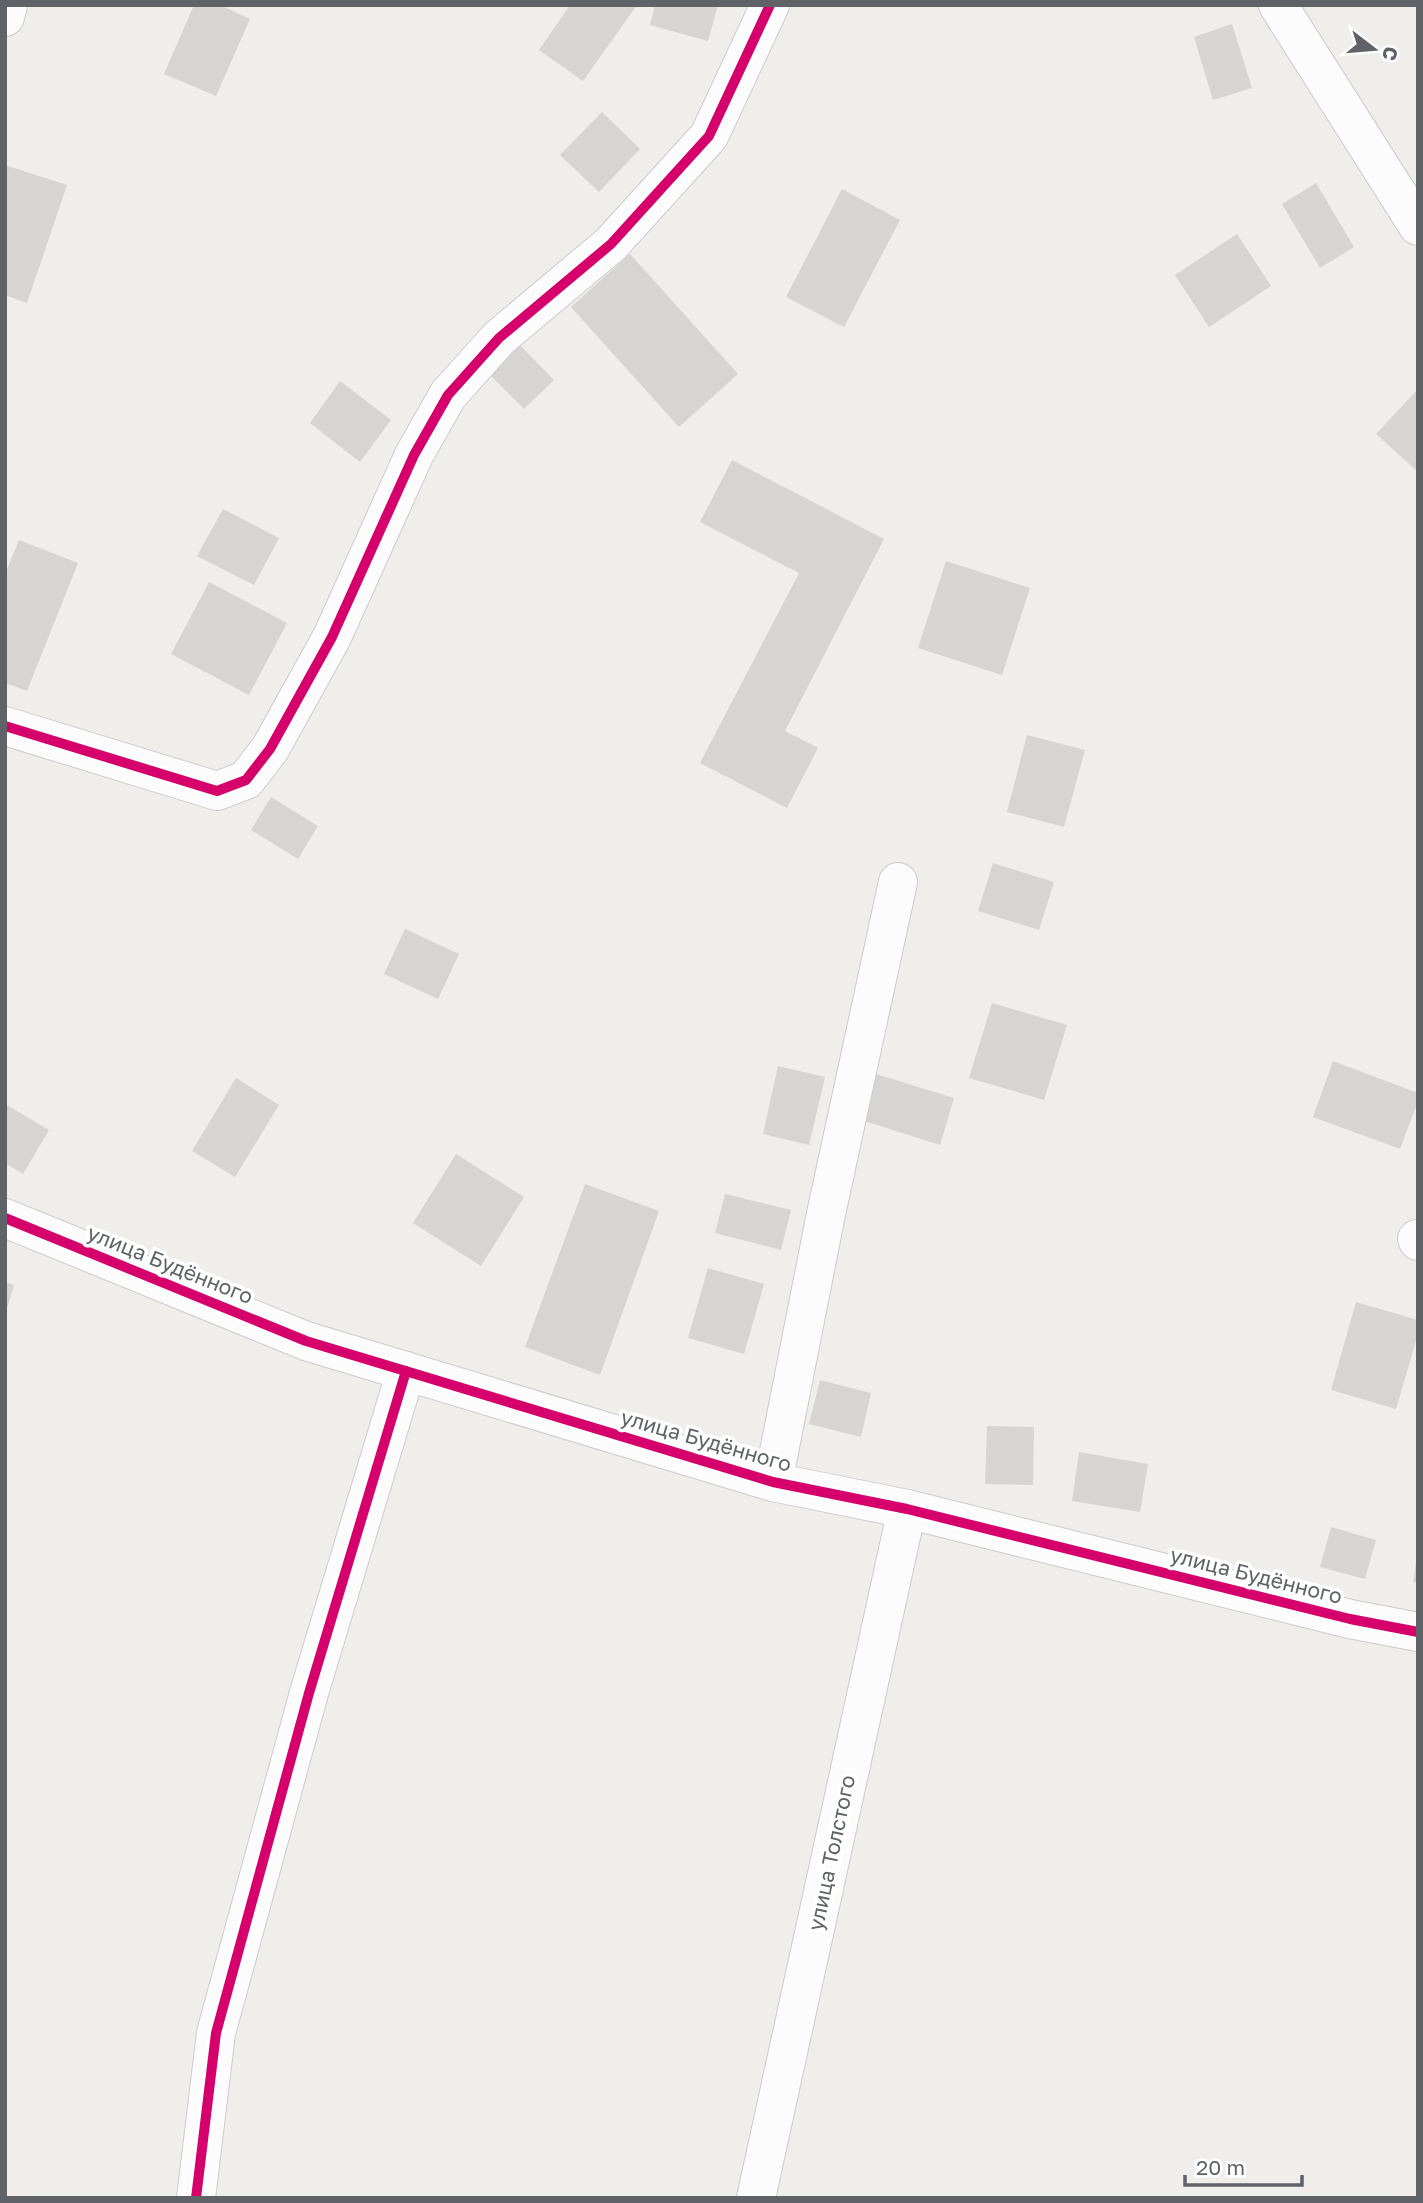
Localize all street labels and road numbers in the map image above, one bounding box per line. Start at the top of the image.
street label: улица Будённого [84,1219,257,1309]
street label: улица Будённого [618,1403,795,1477]
street label: улица Будённого [1168,1541,1345,1609]
street label: улица Толстого [802,1772,860,1933]

